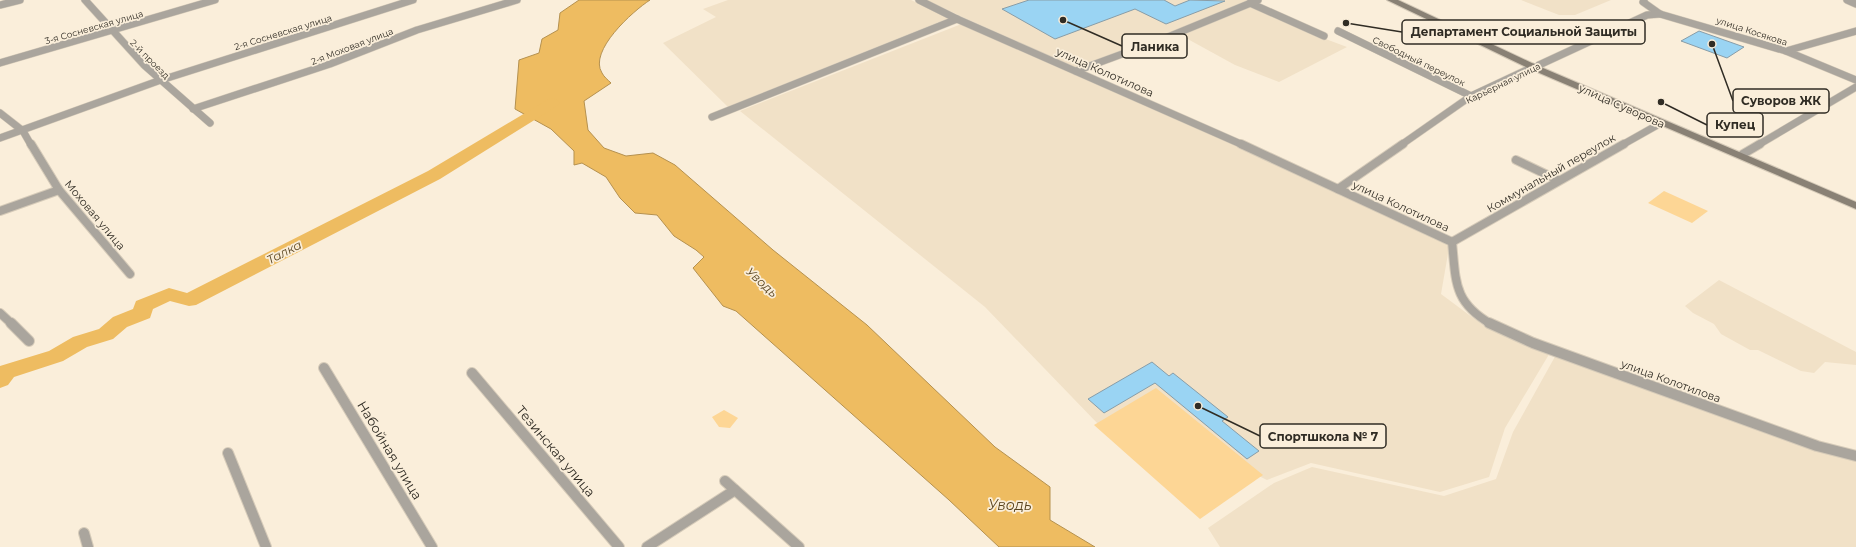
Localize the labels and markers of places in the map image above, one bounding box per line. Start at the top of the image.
callout: Департамент Социальной Защиты [1402,20,1645,44]
callout: Ланика [1122,34,1187,58]
callout: Суворов ЖК [1733,89,1829,113]
callout: Купец [1707,113,1763,137]
callout: Спортшкола № 7 [1260,424,1386,448]

